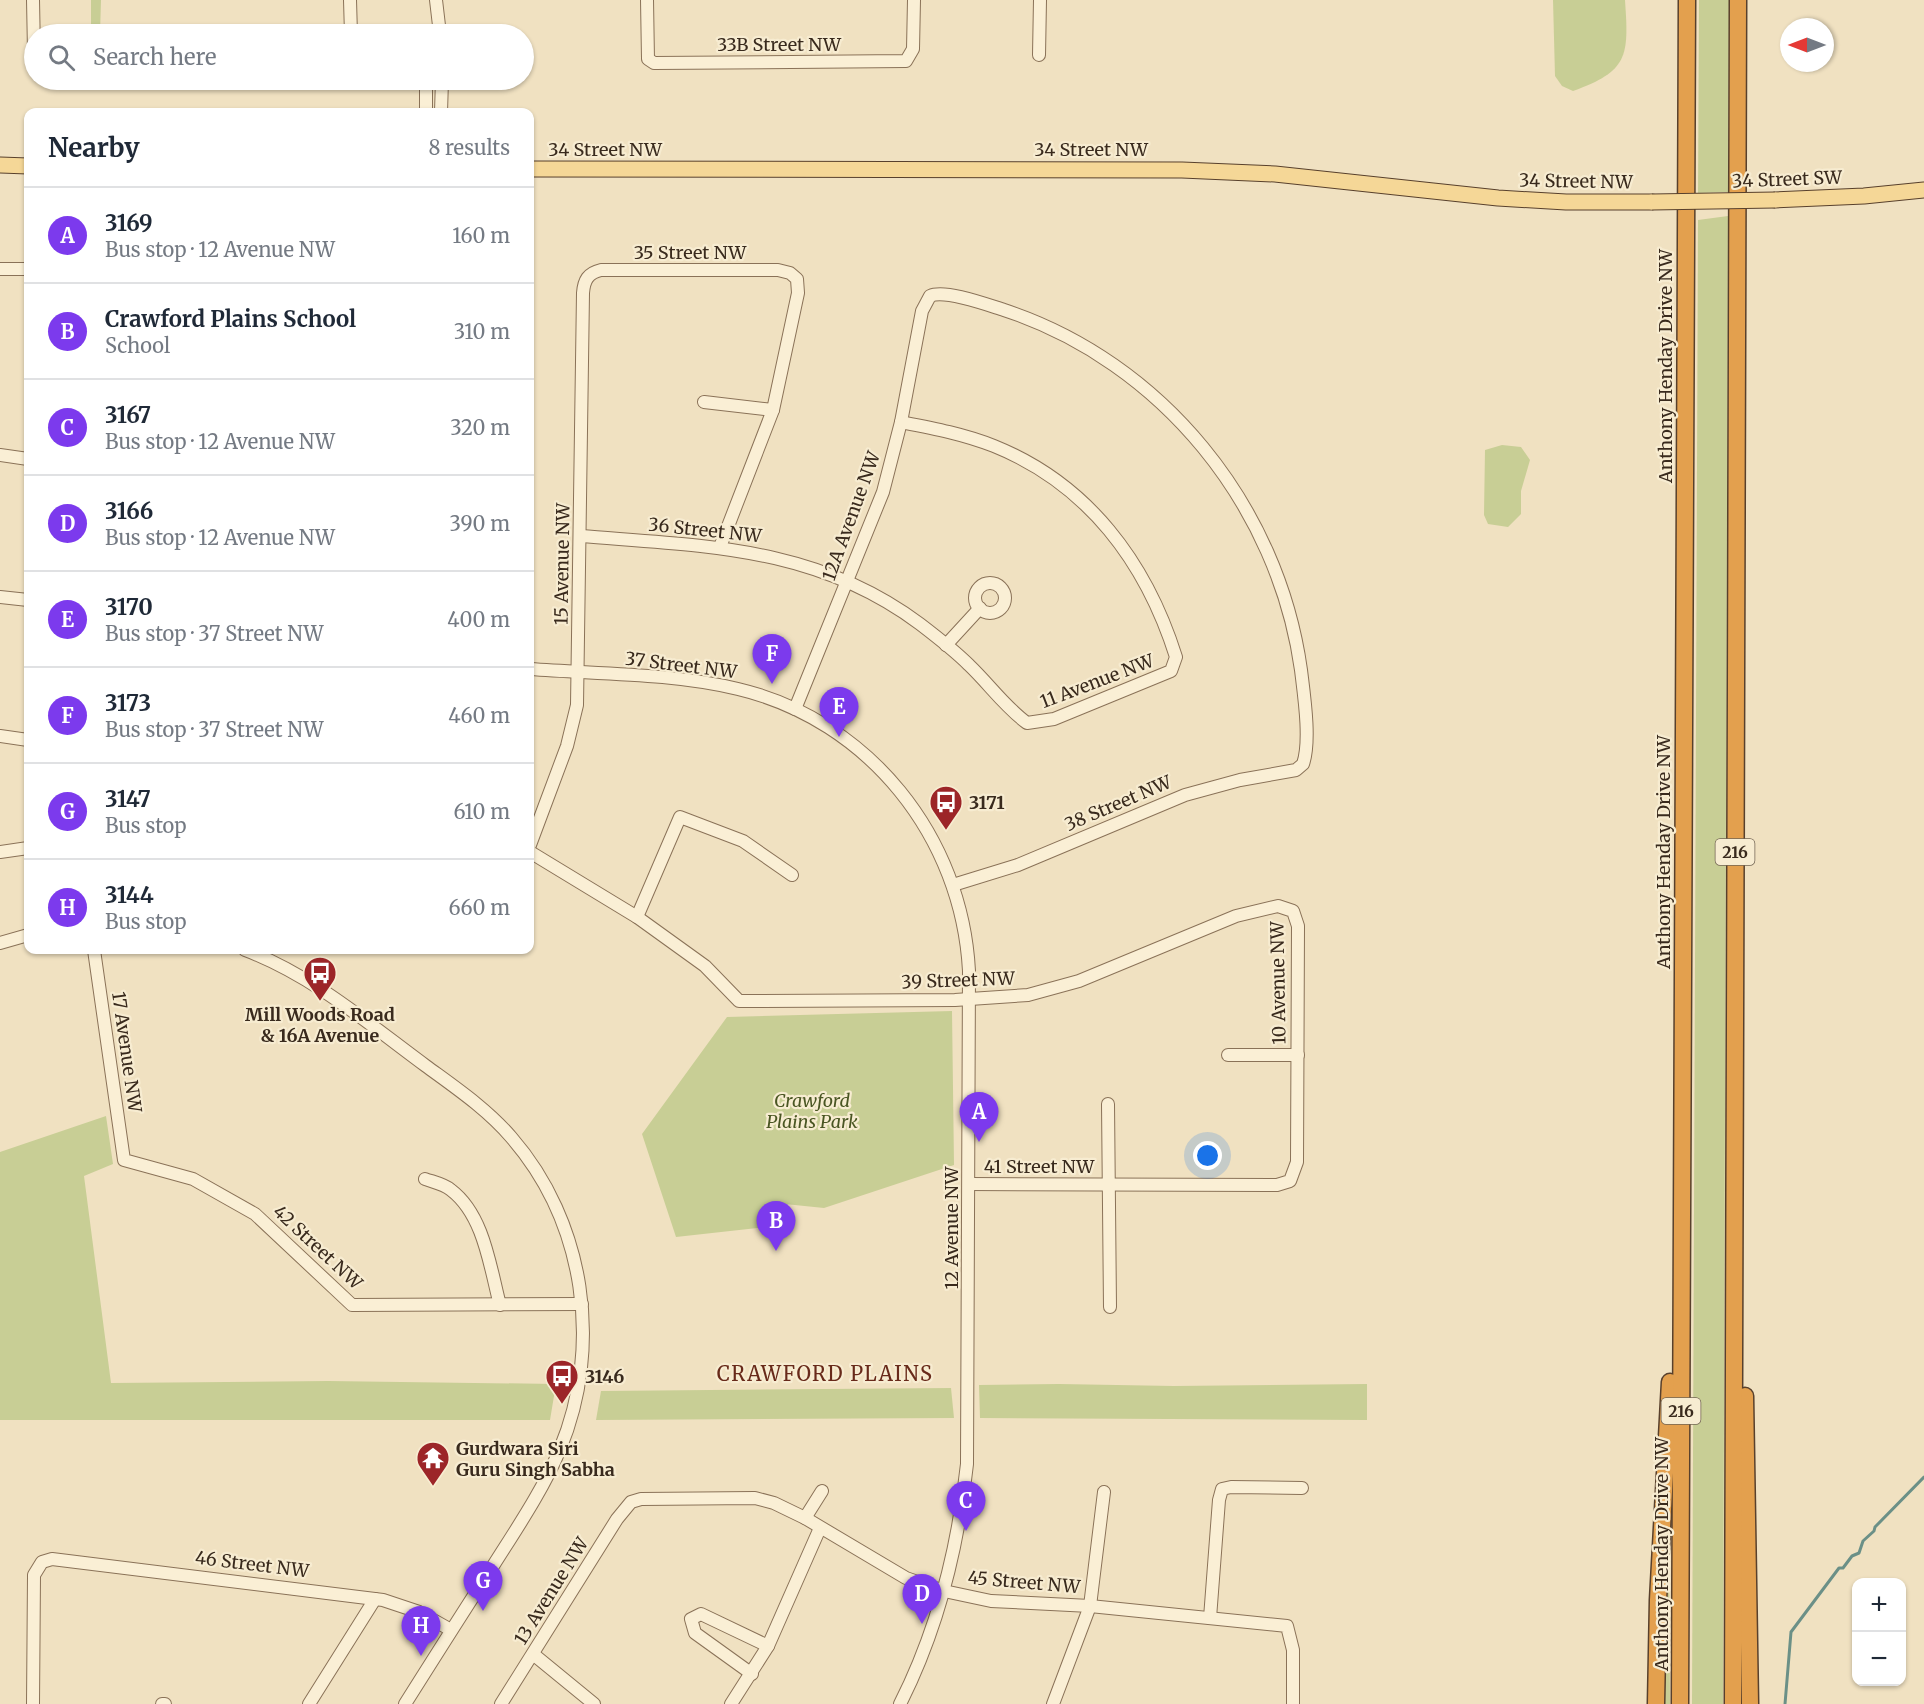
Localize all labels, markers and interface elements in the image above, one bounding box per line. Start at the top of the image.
north arrow [1780,18,1834,72]
search box [24,24,534,90]
street label: 33B Street NW [717,33,842,56]
icon: search [45,41,78,74]
text: Search here [93,43,216,71]
text: Nearby [48,131,140,164]
text: 8 results [428,135,510,160]
street label: 34 Street NW [548,138,663,161]
street label: 34 Street NW [1034,138,1149,161]
street label: 34 Street SW [1732,166,1843,192]
street label: 34 Street NW [1519,169,1634,194]
text: 3169 [105,209,153,237]
text: A [60,223,75,248]
text: 160 m [452,223,510,248]
text: Bus stop · 12 Avenue NW [105,237,335,262]
street label: 35 Street NW [634,241,747,264]
street label: Anthony Henday Drive NW [1654,248,1677,484]
text: Crawford Plains School [105,305,356,333]
text: B [61,319,74,344]
text: 310 m [454,319,510,344]
text: School [105,333,170,358]
text: 3167 [105,401,151,429]
text: C [61,415,74,440]
text: 320 m [450,415,510,440]
text: Bus stop · 12 Avenue NW [105,429,335,454]
street label: 12A Avenue NW [817,447,885,584]
text: 3166 [105,497,153,525]
street label: 15 Avenue NW [549,502,575,625]
text: D [60,511,75,536]
text: 390 m [450,511,510,536]
street label: 36 Street NW [647,513,764,547]
text: Bus stop · 12 Avenue NW [105,525,335,550]
text: 3170 [105,593,153,621]
text: E [61,607,74,632]
text: 400 m [447,607,510,632]
text: Bus stop · 37 Street NW [105,621,323,646]
pin: F [752,634,792,684]
street label: 37 Street NW [624,647,739,683]
street label: 11 Avenue NW [1037,648,1158,713]
pin: E [820,688,858,737]
text: 3173 [105,689,151,717]
text: F [61,703,74,728]
text: 460 m [448,703,510,728]
text: Bus stop · 37 Street NW [105,717,323,742]
street label: Anthony Henday Drive NW [1652,734,1675,970]
street label: 38 Street NW [1061,770,1176,836]
bus stop icon: 3171 [928,784,964,831]
text: 3147 [105,785,151,813]
place label: 3171 [969,791,1005,814]
text: G [60,799,75,824]
text: 610 m [454,799,510,824]
text: Bus stop [105,813,187,838]
road number: 216 [1716,839,1754,865]
text: 3144 [105,881,154,909]
text: H [59,895,76,920]
text: 660 m [448,895,510,920]
text: Bus stop [105,909,187,934]
street label: 10 Avenue NW [1265,920,1291,1045]
bus stop icon: Mill Woods Road & 16A Avenue [302,955,338,1002]
street label: 39 Street NW [901,966,1016,993]
street label: 17 Avenue NW [107,990,147,1115]
place label: Mill Woods Road & 16A Avenue [245,1003,395,1047]
park label: Crawford Plains Park [766,1089,858,1133]
pin: A [960,1092,998,1142]
your location [1193,1141,1222,1170]
street label: 41 Street NW [984,1155,1095,1178]
street label: 12 Avenue NW [940,1166,963,1289]
street label: 42 Street NW [269,1200,368,1295]
pin: B [756,1202,796,1251]
bus stop icon: 3146 [544,1358,580,1405]
district label: CRAWFORD PLAINS [717,1361,933,1386]
place label: 3146 [585,1365,624,1388]
road number: 216 [1662,1398,1700,1424]
street label: Anthony Henday Drive NW [1650,1436,1673,1672]
place label: Gurdwara Siri Guru Singh Sabha [456,1437,615,1481]
temple icon: Gurdwara Siri Guru Singh Sabha [415,1440,451,1487]
pin: C [946,1482,986,1531]
street label: 13 Avenue NW [509,1532,594,1649]
street label: 46 Street NW [194,1546,311,1583]
pin: G [464,1562,502,1611]
street label: 45 Street NW [967,1566,1082,1598]
pin: D [902,1574,942,1624]
map controls [1852,1578,1906,1686]
button: + [1852,1578,1906,1632]
pin: H [402,1606,440,1656]
button: − [1852,1632,1906,1686]

